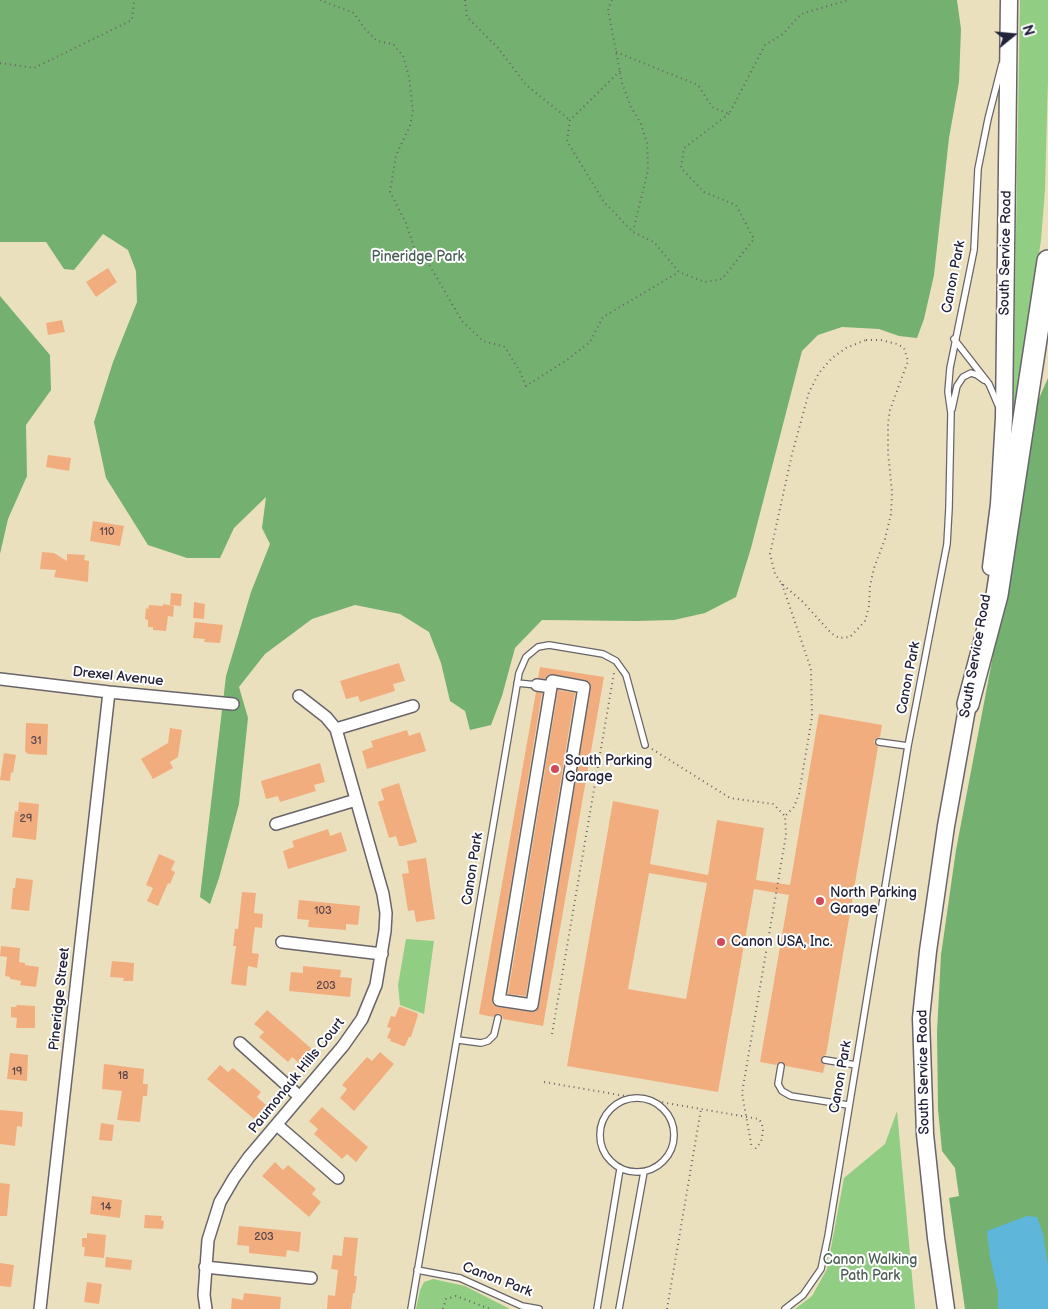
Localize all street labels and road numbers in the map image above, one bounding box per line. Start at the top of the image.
street label: South Service Road [997,190,1015,316]
street label: Canon Park [939,239,969,315]
street label: South Service Road [957,593,995,719]
street label: Canon Park [894,640,924,716]
street label: Drexel Avenue [72,664,164,690]
street label: Canon Park [459,831,487,907]
street label: Pineridge Street [46,947,74,1051]
street label: South Service Road [915,1009,933,1135]
street label: Paumonauk Hills Court [245,1015,349,1137]
street label: Canon Park [826,1039,856,1115]
street label: Canon Park [460,1259,534,1301]

